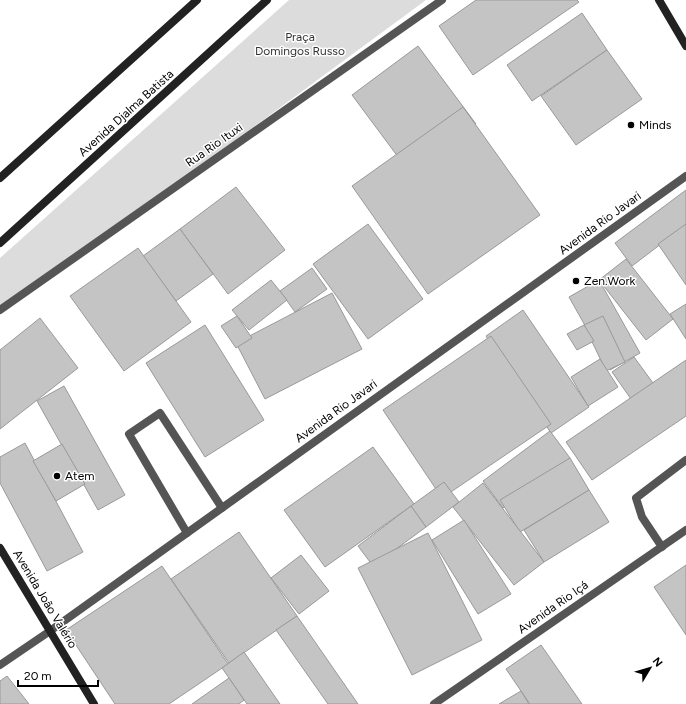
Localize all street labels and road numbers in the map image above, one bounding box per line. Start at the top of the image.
street label: Avenida Djalma Batista [76,67,176,159]
street label: Rua Rio Ituxi [183,120,245,170]
street label: Avenida Rio Javari [556,189,644,257]
street label: Avenida Rio Javari [292,377,380,445]
street label: Avenida João Valério [10,547,80,651]
street label: Avenida Rio Içá [515,578,591,636]

